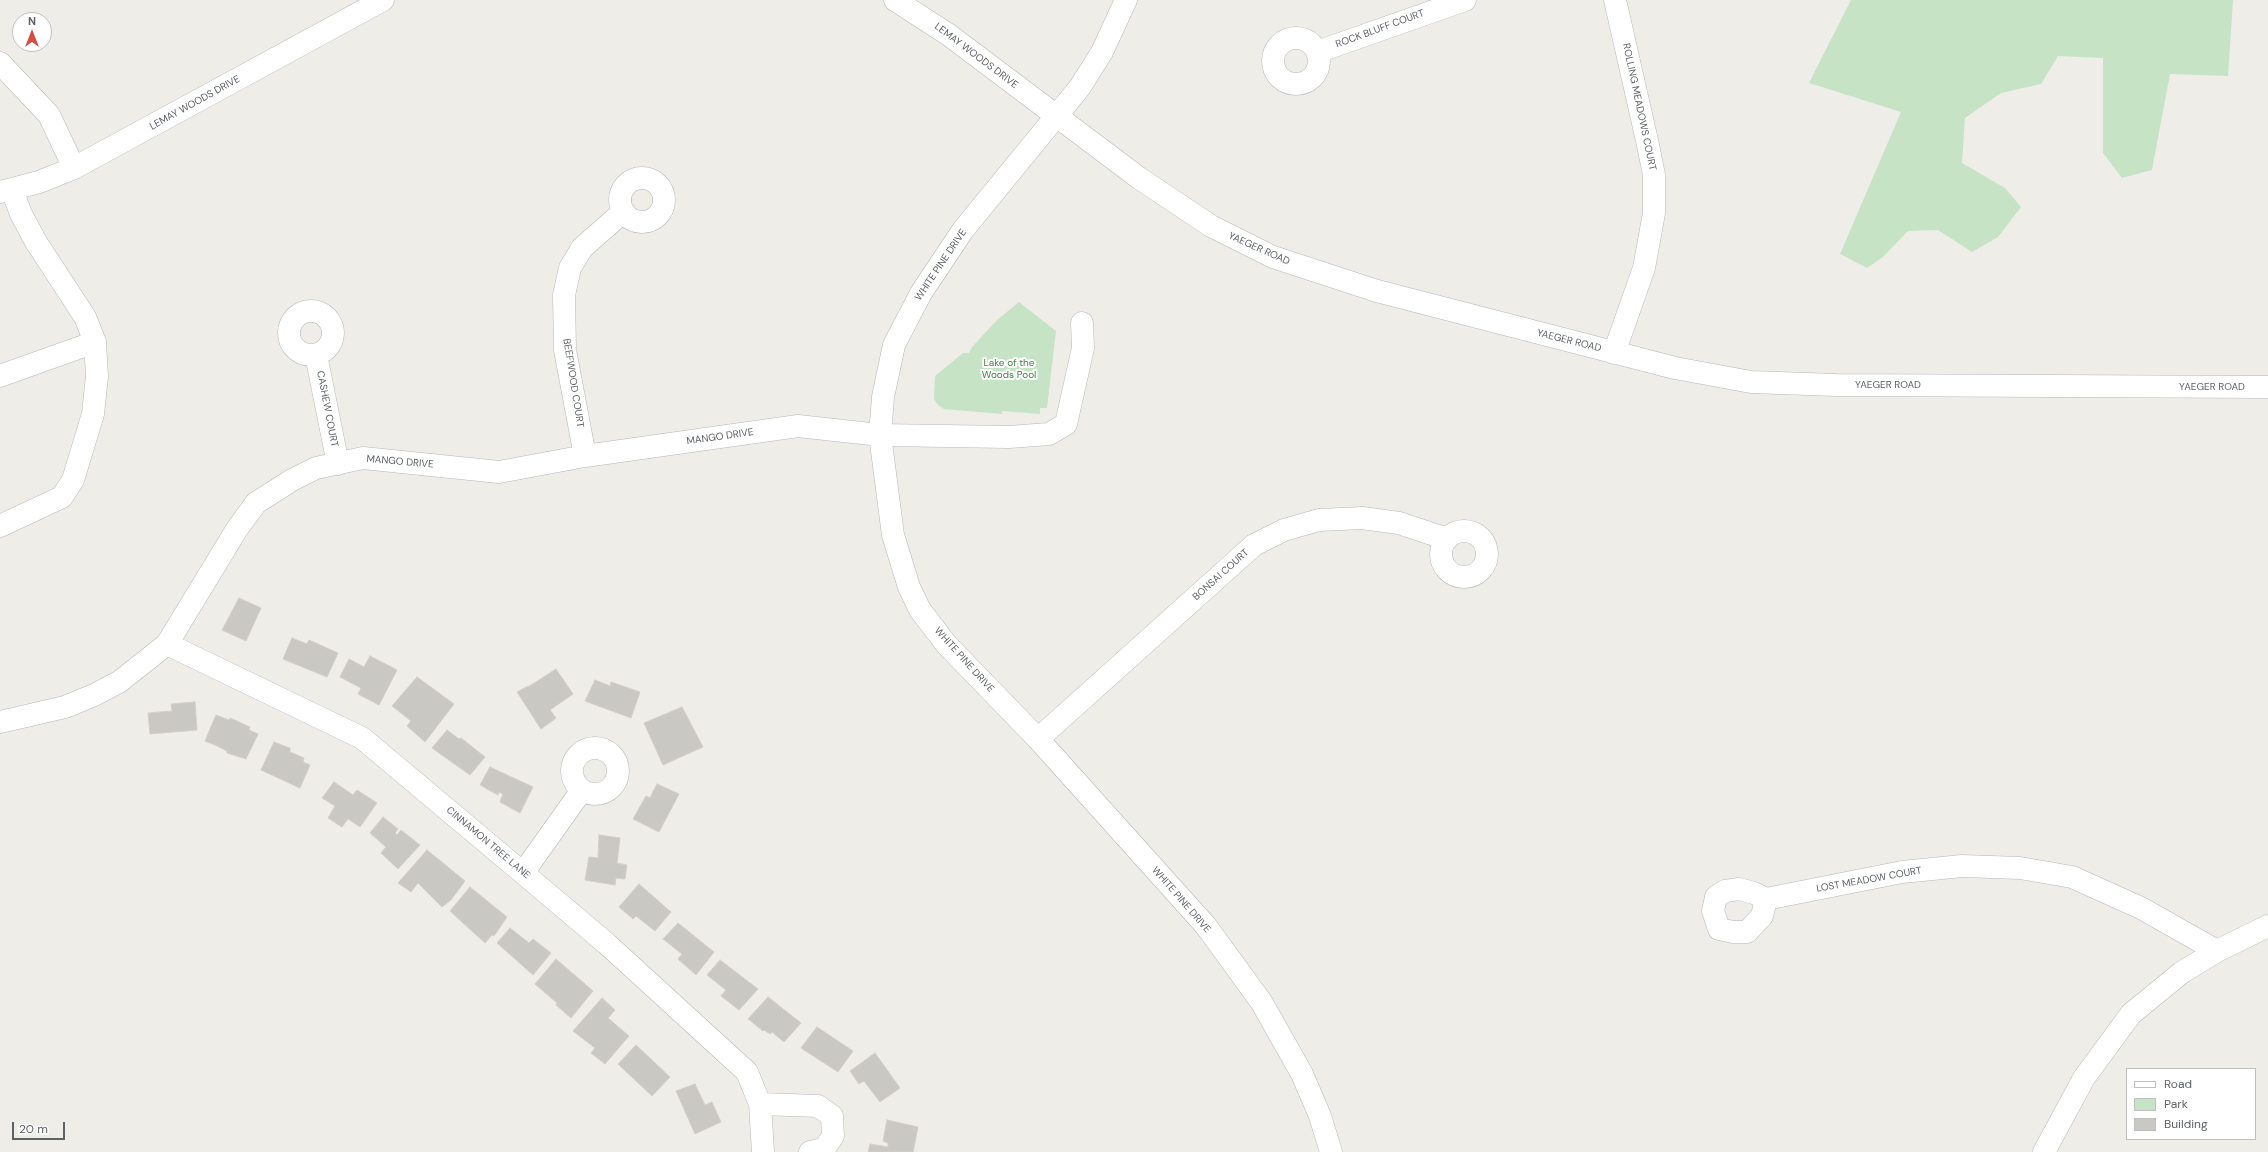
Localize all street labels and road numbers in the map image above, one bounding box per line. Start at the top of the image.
street label: ROCK BLUFF COURT [1334,7,1426,51]
street label: LEMAY WOODS DRIVE [932,21,1020,91]
street label: ROLLING MEADOWS COURT [1620,42,1658,172]
street label: LEMAY WOODS DRIVE [148,73,242,133]
street label: WHITE PINE DRIVE [913,227,969,303]
street label: YAEGER ROAD [1226,230,1292,268]
street label: YAEGER ROAD [1536,327,1602,355]
street label: BEEFWOOD COURT [560,338,586,428]
street label: CASHEW COURT [314,370,340,448]
street label: YAEGER ROAD [1855,379,1921,391]
street label: YAEGER ROAD [2179,381,2245,393]
street label: MANGO DRIVE [686,426,754,448]
street label: MANGO DRIVE [366,453,434,471]
street label: BONSAI COURT [1191,547,1251,603]
street label: WHITE PINE DRIVE [932,625,996,695]
street label: CINNAMON TREE LANE [444,804,532,882]
street label: WHITE PINE DRIVE [1149,865,1213,935]
street label: LOST MEADOW COURT [1815,865,1923,895]

